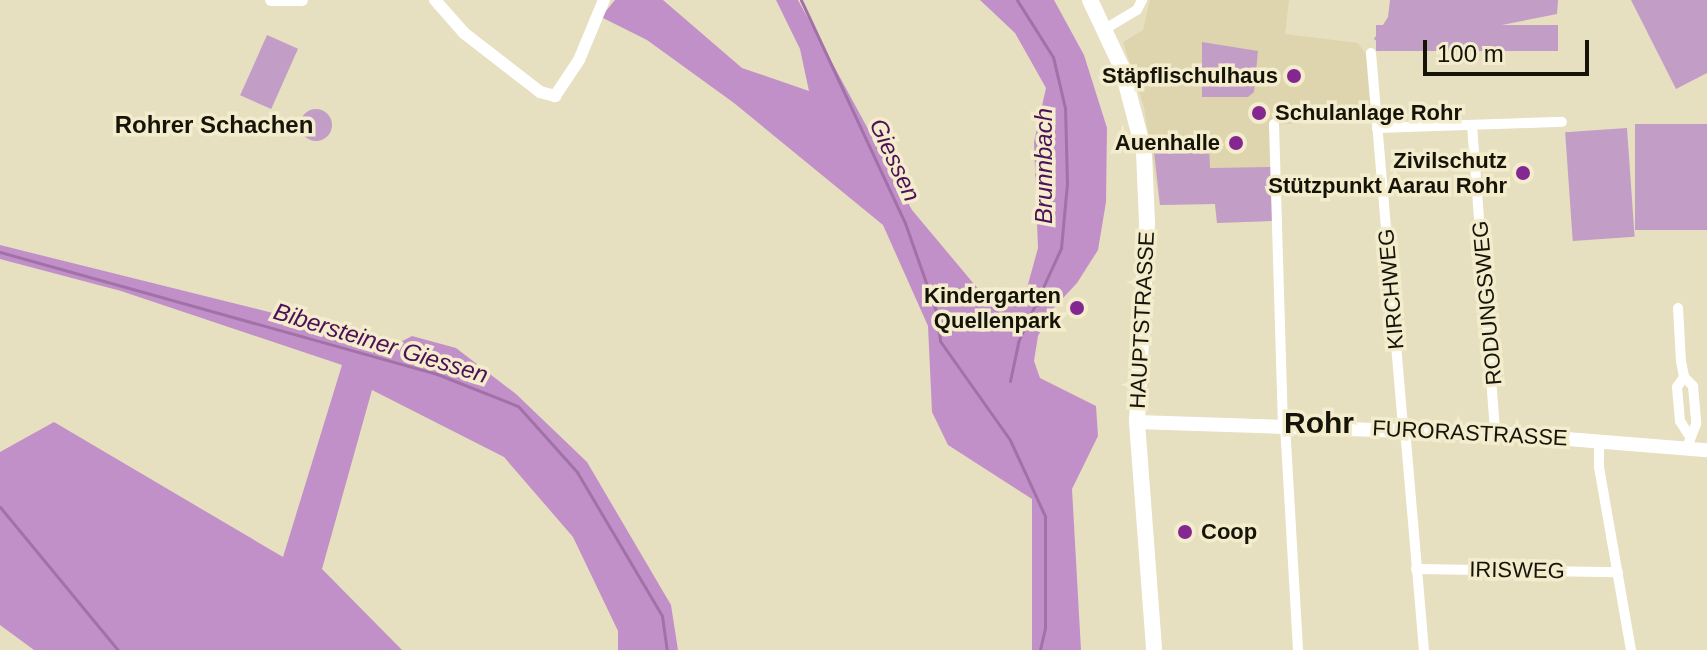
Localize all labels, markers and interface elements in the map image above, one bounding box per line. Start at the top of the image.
scale bar [1427,24,1593,74]
text: 100 m [1437,40,1504,67]
place label: Stäpflischulhaus [1102,63,1278,89]
marker: Stäpflischulhaus [1285,67,1303,85]
place label: Schulanlage Rohr [1275,100,1462,126]
marker: Schulanlage Rohr [1250,104,1268,122]
water label: Brunnbach [1030,108,1058,224]
district label: Rohrer Schachen [115,111,313,139]
water label: Giessen [863,114,927,206]
place label: Auenhalle [1115,130,1220,156]
marker: Auenhalle [1227,134,1245,152]
place label: Zivilschutz Stützpunkt Aarau Rohr [1267,147,1507,198]
marker: Zivilschutz Stützpunkt Aarau Rohr [1514,164,1532,182]
street label: RODUNGSWEG [1467,220,1507,386]
street label: KIRCHWEG [1373,228,1409,350]
street label: HAUPTSTRASSE [1124,231,1160,409]
place label: Kindergarten Quellenpark [924,282,1061,334]
water label: Bibersteiner Giessen [270,297,492,389]
marker: Kindergarten Quellenpark [1068,299,1086,317]
district label: Rohr [1284,405,1354,441]
street label: FURORASTRASSE [1372,415,1568,451]
place label: Coop [1201,519,1257,545]
marker: Coop [1176,523,1194,541]
street label: IRISWEG [1469,556,1565,584]

